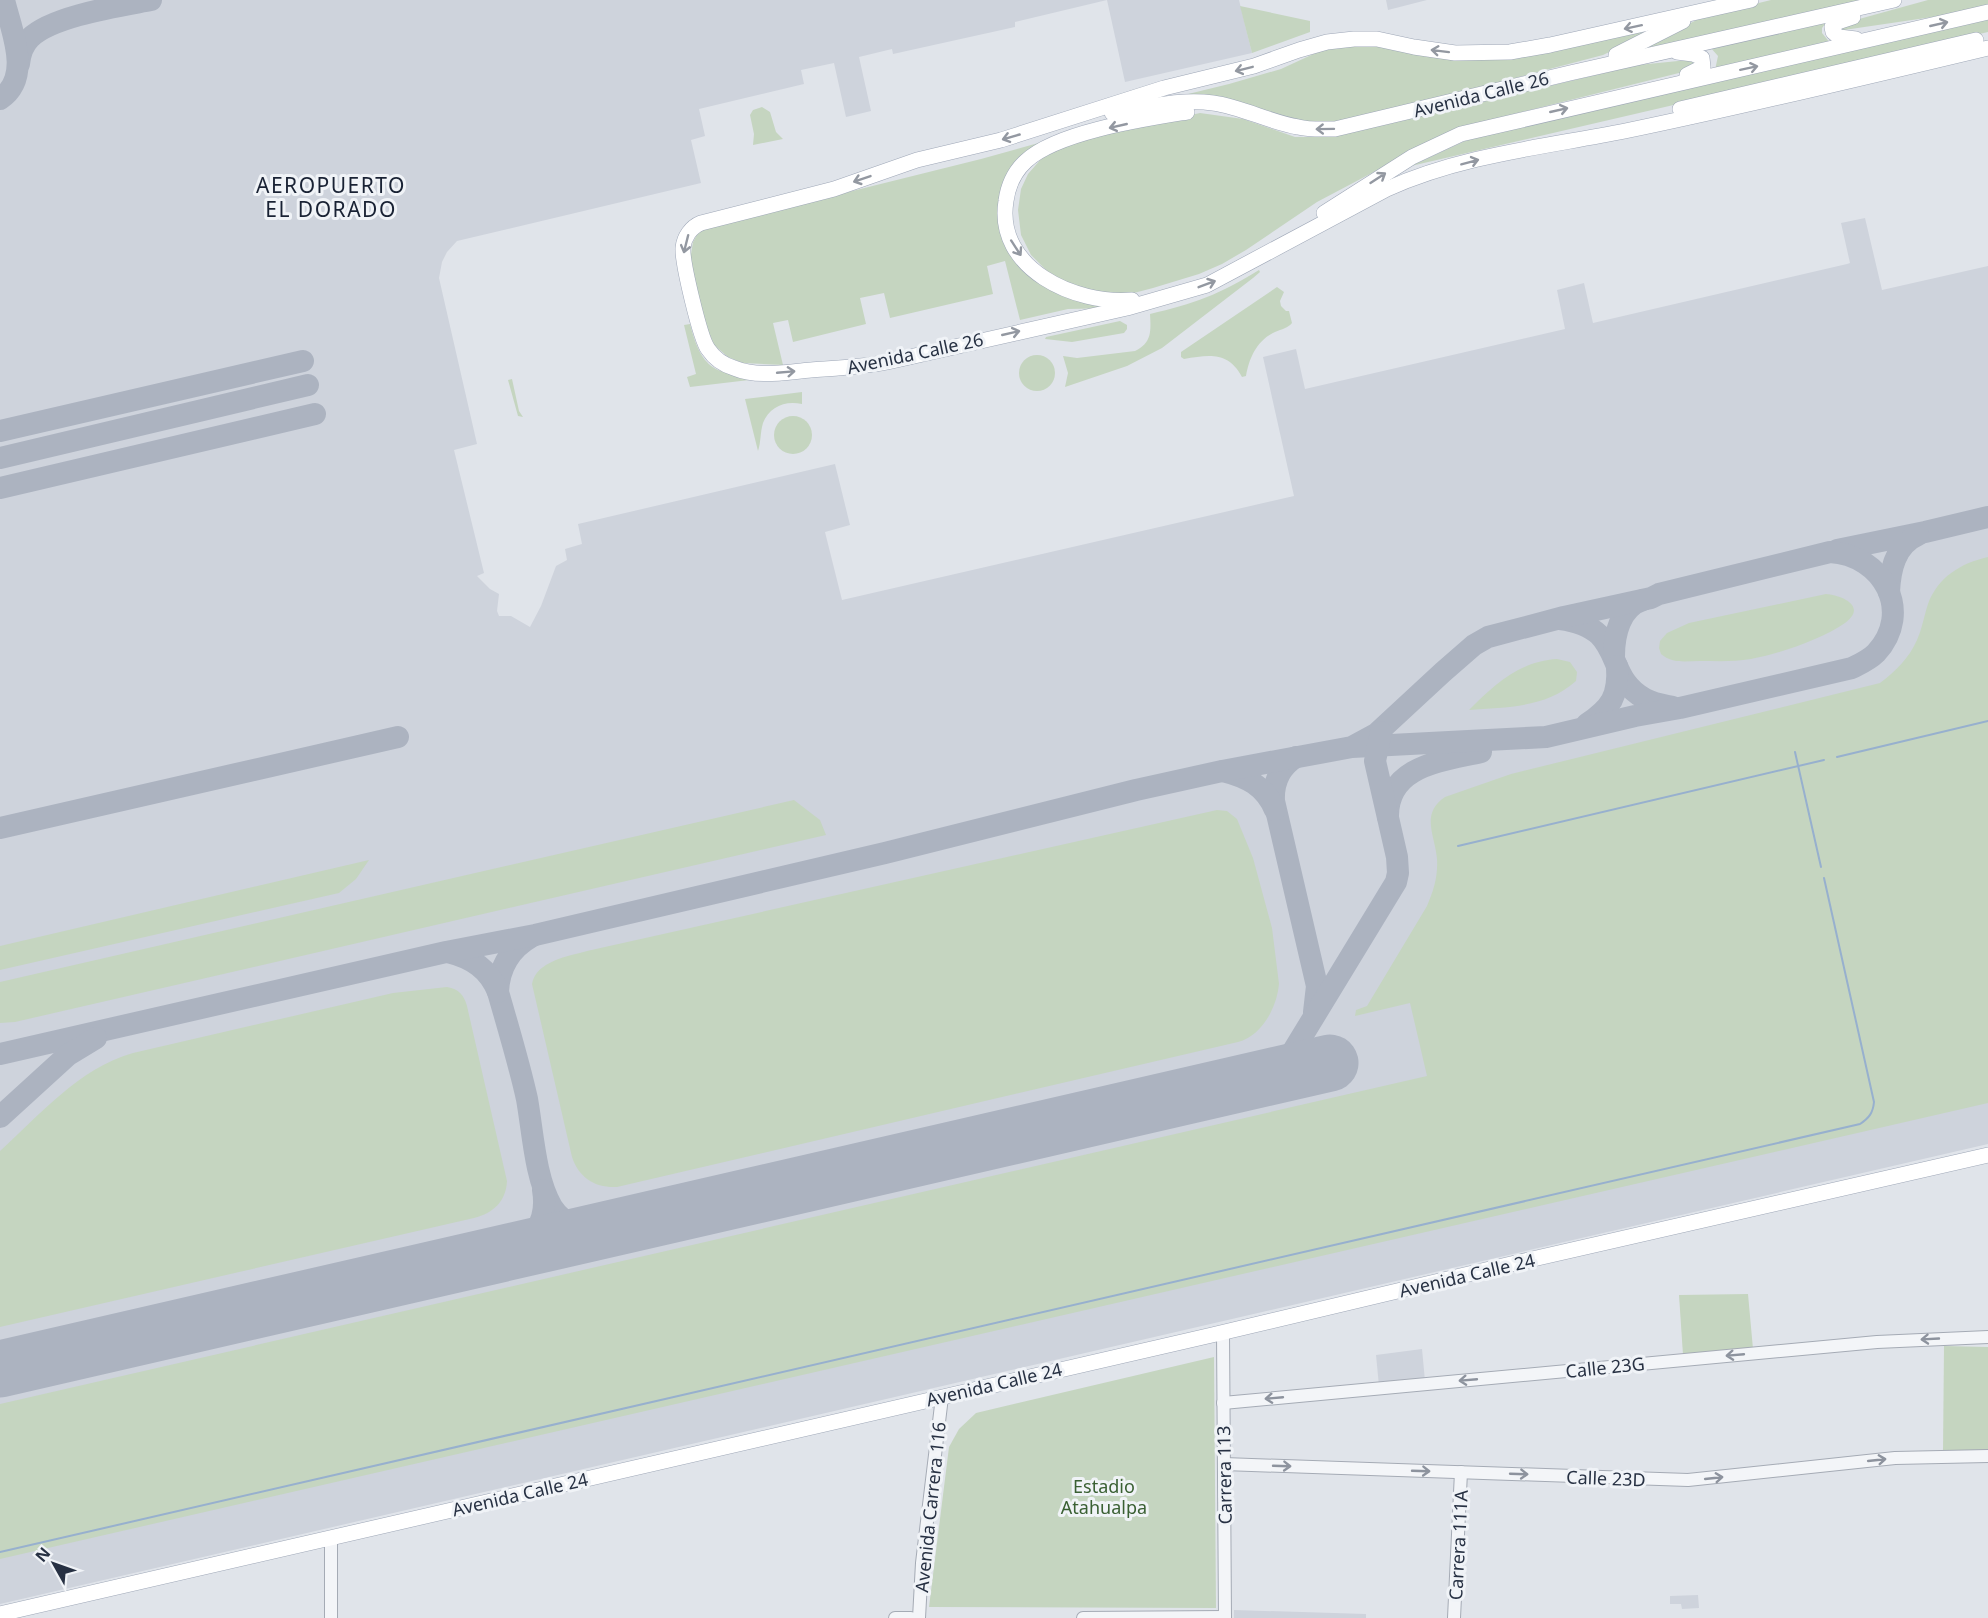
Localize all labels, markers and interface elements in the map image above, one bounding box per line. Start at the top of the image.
one-way arrow [1930,17,1949,29]
one-way arrow [1623,22,1643,33]
one-way arrow [1431,45,1451,56]
one-way arrow [1739,62,1759,73]
one-way arrow [1235,64,1254,75]
street label: Avenida Calle 26 [1411,66,1551,122]
one-way arrow [1549,104,1568,116]
one-way arrow [1108,121,1128,132]
one-way arrow [1315,123,1335,135]
one-way arrow [1002,132,1021,143]
one-way arrow [1460,155,1479,167]
district label: AEROPUERTO EL DORADO [256,171,406,223]
one-way arrow [1369,172,1386,184]
one-way arrow [853,175,872,186]
one-way arrow [679,234,691,253]
one-way arrow [1010,240,1022,256]
one-way arrow [1197,278,1216,289]
one-way arrow [1001,326,1020,338]
street label: Avenida Calle 26 [845,327,985,379]
one-way arrow [776,367,796,378]
street label: Avenida Calle 24 [1397,1248,1537,1302]
one-way arrow [1920,1333,1940,1344]
one-way arrow [1726,1350,1746,1361]
street label: Calle 23G [1564,1351,1646,1383]
street label: Avenida Calle 24 [924,1357,1064,1411]
one-way arrow [1459,1375,1479,1386]
one-way arrow [1264,1393,1284,1404]
street label: Avenida Carrera 116 [909,1421,951,1593]
street label: Carrera 113 [1211,1425,1237,1525]
one-way arrow [1866,1454,1886,1465]
one-way arrow [1272,1460,1292,1471]
one-way arrow [1411,1465,1431,1476]
street label: Calle 23D [1566,1465,1646,1491]
street label: Avenida Calle 24 [450,1467,590,1521]
one-way arrow [1509,1469,1529,1480]
one-way arrow [1704,1472,1724,1483]
park label: Estadio Atahualpa [1061,1474,1147,1519]
street label: Carrera 111A [1443,1489,1473,1601]
north arrow [24,1534,84,1594]
text: N [30,1542,55,1566]

